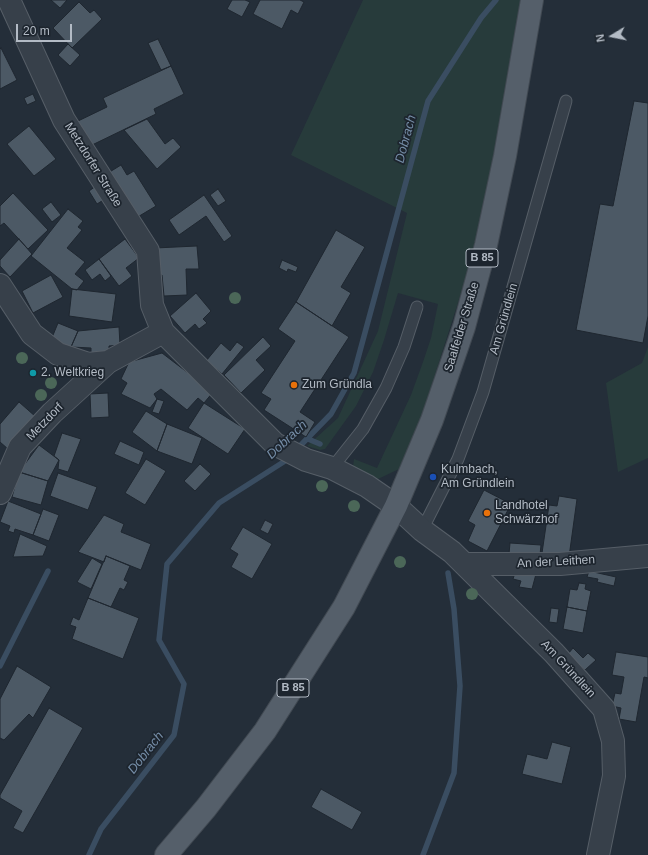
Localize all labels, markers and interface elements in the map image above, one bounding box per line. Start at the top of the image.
scale bar [18,16,74,42]
north arrow [592,16,632,56]
text: 20 m [23,24,50,38]
text: N [594,33,607,43]
water label: Dobrach [392,113,420,165]
street label: Metzdorfer Straße [61,120,125,210]
road number: B 85 [466,249,498,267]
street label: Saalfelder Straße [441,280,483,374]
street label: Am Gründlein [487,282,521,356]
place label: 2. Weltkrieg [41,366,104,380]
marker: 2. Weltkrieg [28,368,38,378]
place label: Zum Gründla [302,378,372,392]
marker: Zum Gründla [289,380,299,390]
street label: Metzdorf [24,400,66,444]
water label: Dobrach [264,418,310,462]
place label: Kulmbach, Am Gründlein [441,463,514,491]
marker: Kulmbach, Am Gründlein [428,472,438,482]
place label: Landhotel Schwärzhof [495,499,558,527]
marker: Landhotel Schwärzhof [482,508,492,518]
street label: An der Leithen [517,553,595,571]
street label: Am Gründlein [538,637,598,701]
road number: B 85 [277,679,309,697]
water label: Dobrach [125,729,167,777]

